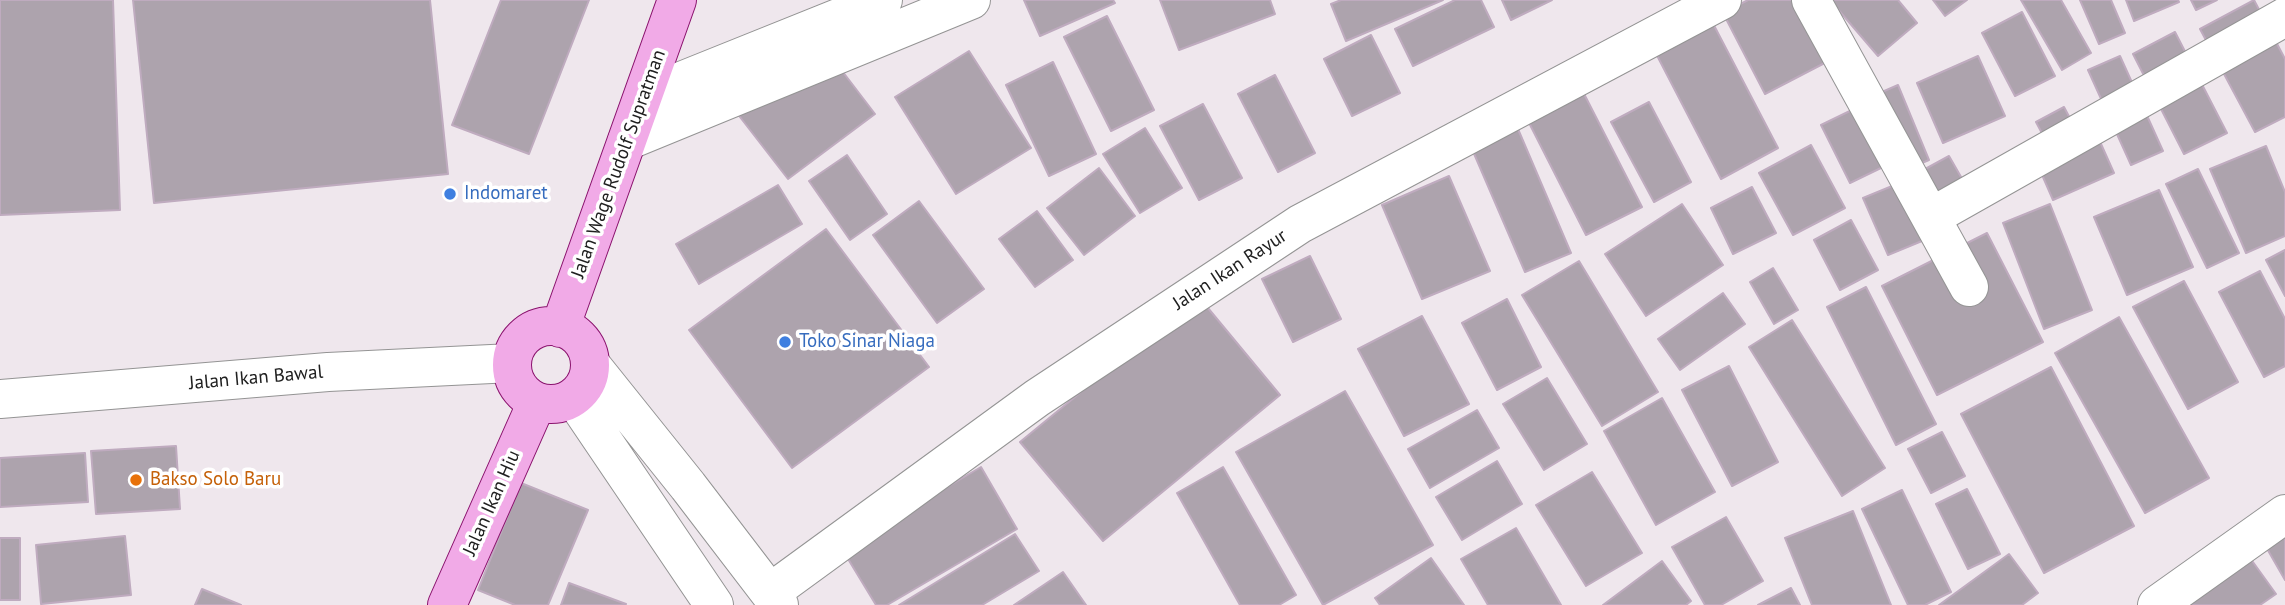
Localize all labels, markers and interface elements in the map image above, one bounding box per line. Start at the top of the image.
street label: Jalan Wage Rudolf Supratman [567,47,671,281]
place label: Indomaret [464,183,548,205]
marker: Indomaret [442,186,458,202]
street label: Jalan Ikan Rayur [1169,225,1291,315]
place label: Toko Sinar Niaga [799,331,935,353]
marker: Toko Sinar Niaga [777,334,793,350]
street label: Jalan Ikan Bawal [188,361,324,395]
street label: Jalan Ikan Hiu [459,447,525,559]
place label: Bakso Solo Baru [150,469,281,491]
marker: Bakso Solo Baru [128,472,144,488]

